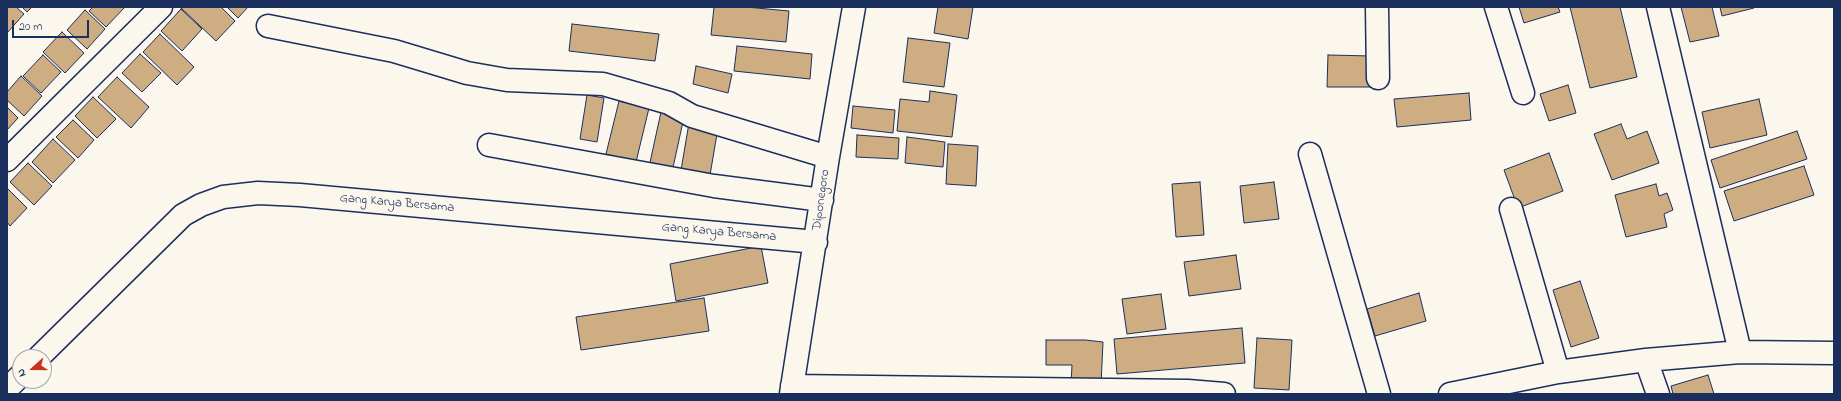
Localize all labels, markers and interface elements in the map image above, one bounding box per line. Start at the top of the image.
scale bar [14,12,91,38]
text: 20 m [19,18,42,36]
street label: Diponegoro [810,169,834,231]
street label: Gang Karya Bersama [339,191,455,217]
street label: Gang Karya Bersama [661,220,777,246]
north arrow [12,349,52,389]
text: N [13,367,31,379]

